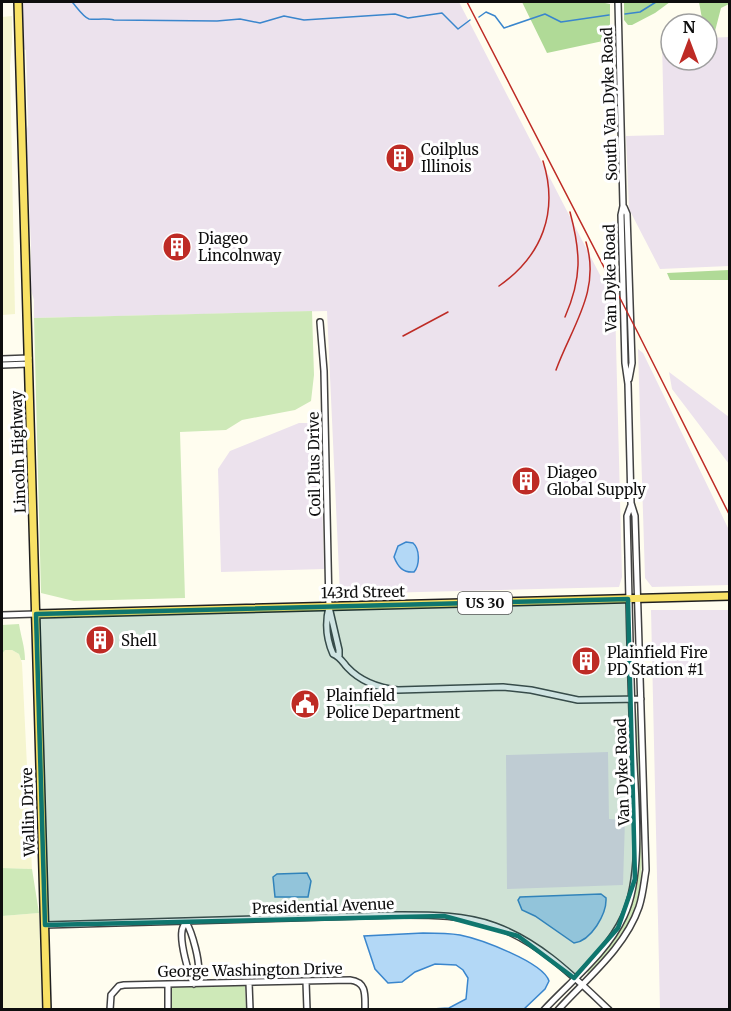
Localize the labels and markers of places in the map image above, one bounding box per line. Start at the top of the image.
place label: Coilplus Illinois [421,140,479,176]
building icon: Coilplus Illinois [384,142,416,174]
place label: Diageo Lincolnway [198,229,282,265]
building icon: Diageo Lincolnway [161,231,193,263]
place label: Diageo Global Supply [547,463,646,499]
building icon: Diageo Global Supply [510,465,542,497]
building icon: Shell [84,624,116,656]
place label: Shell [121,631,157,650]
place label: Plainfield Fire PD Station #1 [607,643,708,679]
building icon: Plainfield Fire PD Station #1 [570,645,602,677]
place label: Plainfield Police Department [326,686,460,722]
public building icon: Plainfield Police Department [289,688,321,720]

